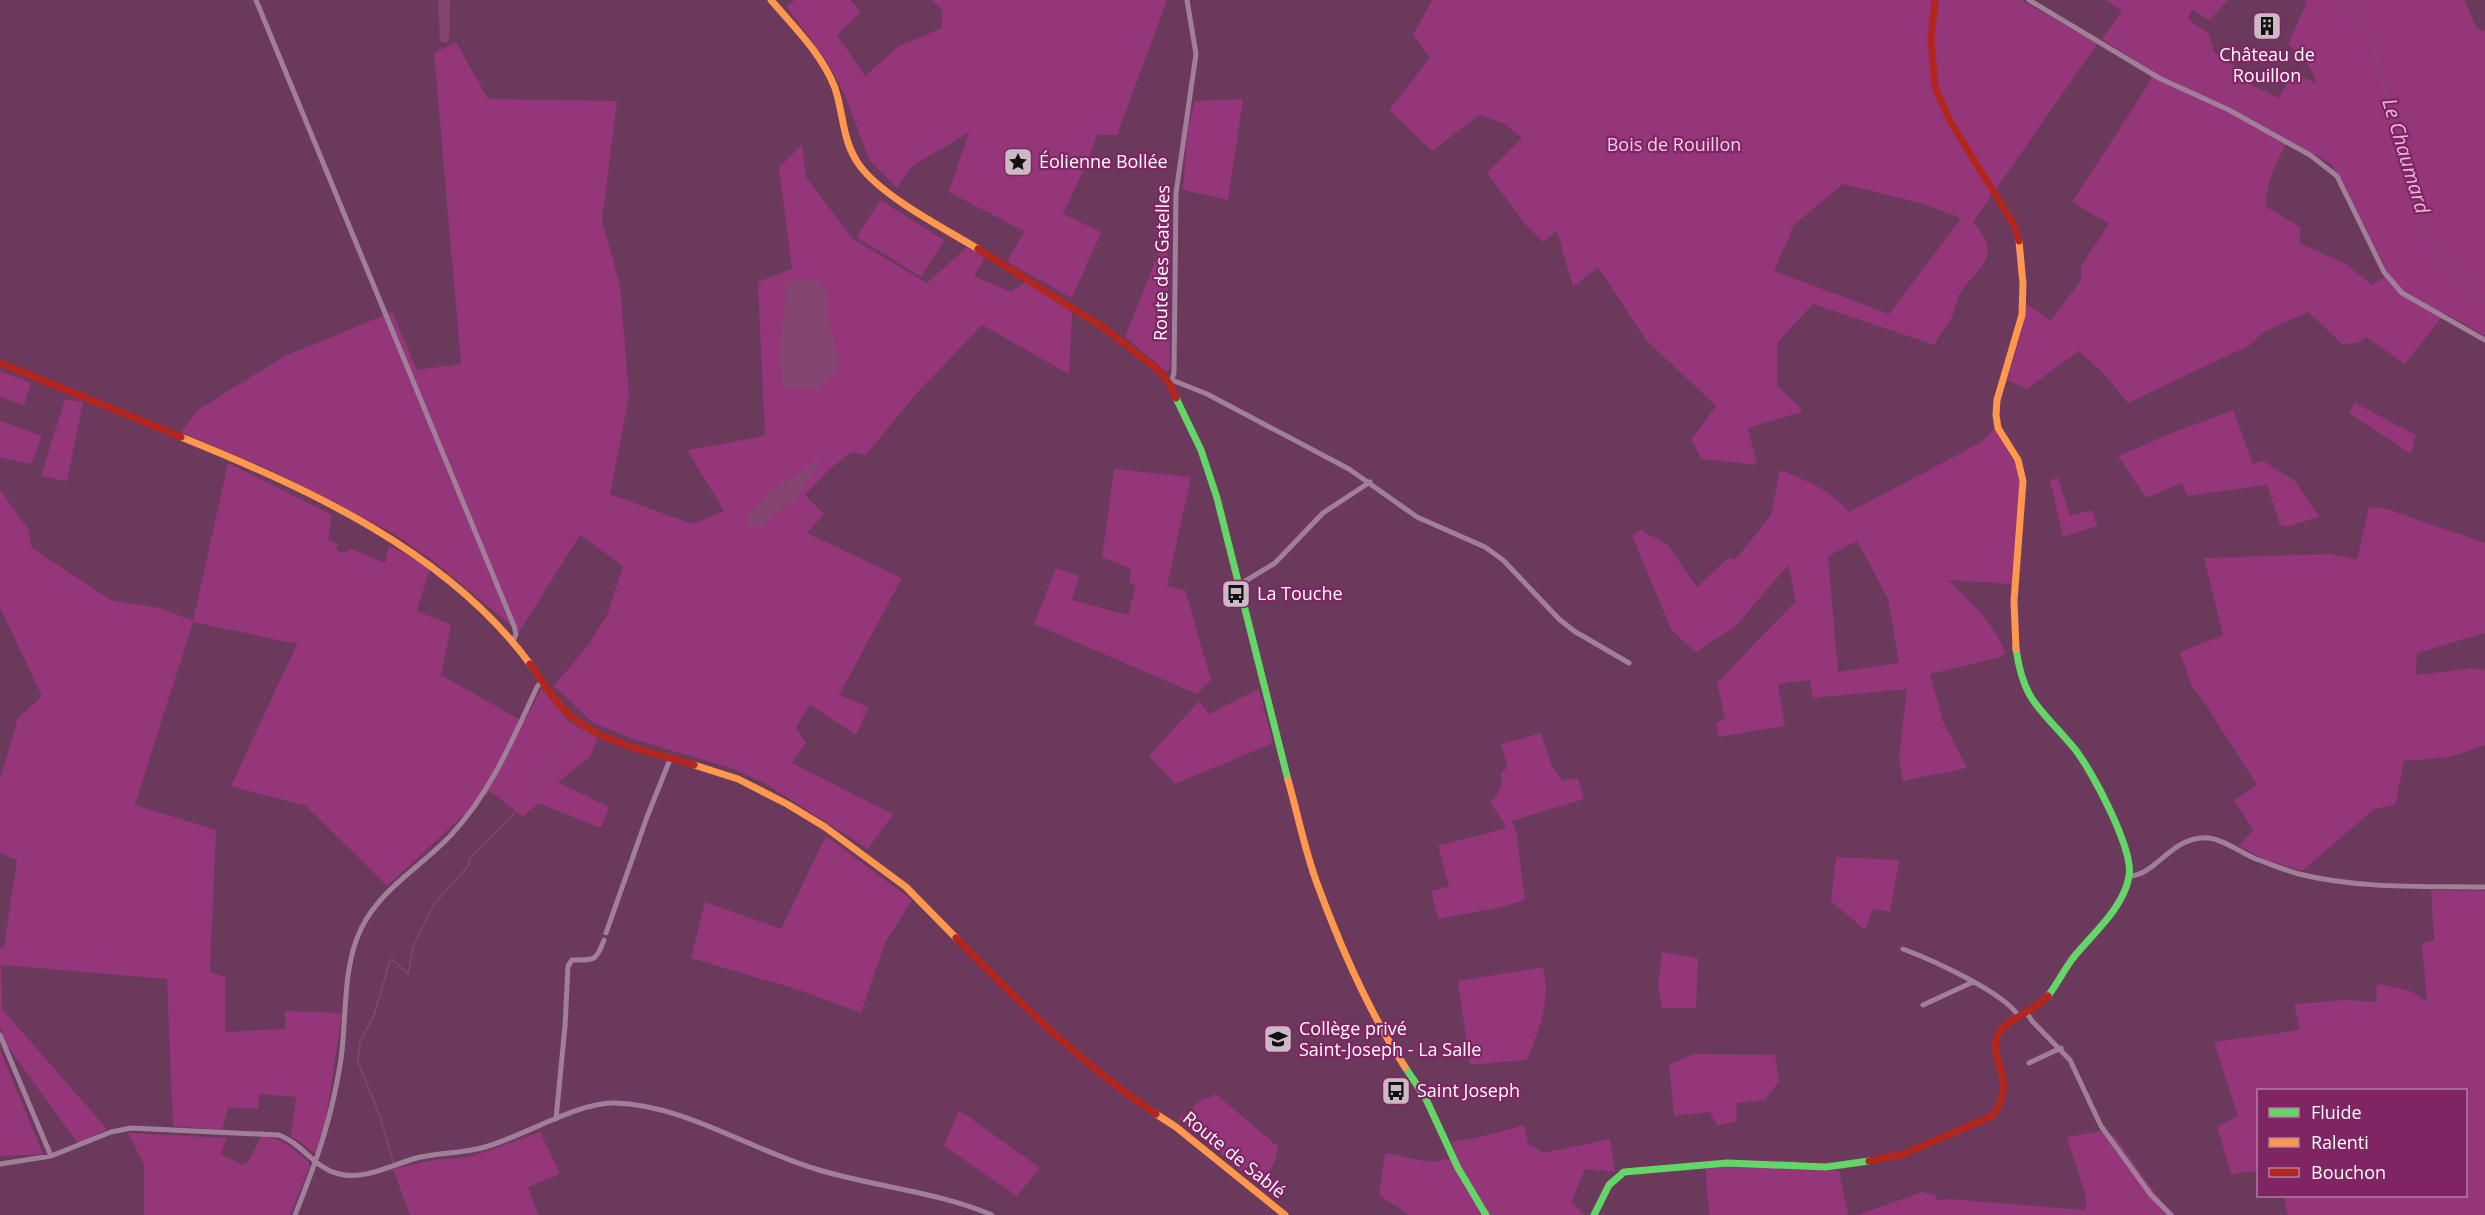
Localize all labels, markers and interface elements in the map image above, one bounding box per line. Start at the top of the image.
building icon: Château de Rouillon [2251,10,2283,42]
place label: Château de Rouillon [2219,42,2315,87]
water label: Le Chaumard [2376,95,2437,217]
park label: Bois de Rouillon [1607,132,1741,156]
place icon: Éolienne Bollée [1002,146,1034,178]
place label: Éolienne Bollée [1039,149,1168,173]
street label: Route des Gatelles [1148,185,1174,341]
bus stop icon: La Touche [1220,578,1252,610]
place label: La Touche [1257,581,1343,605]
place label: Collège privé Saint-Joseph - La Salle [1299,1016,1481,1061]
school or university icon: Collège privé Saint-Joseph - La Salle [1262,1023,1294,1055]
bus stop icon: Saint Joseph [1380,1075,1412,1107]
place label: Saint Joseph [1417,1078,1520,1102]
legend [2257,1089,2467,1197]
text: Fluide [2311,1100,2362,1124]
street label: Route de Sablé [1178,1105,1291,1203]
text: Ralenti [2311,1130,2369,1154]
text: Bouchon [2311,1160,2386,1184]

